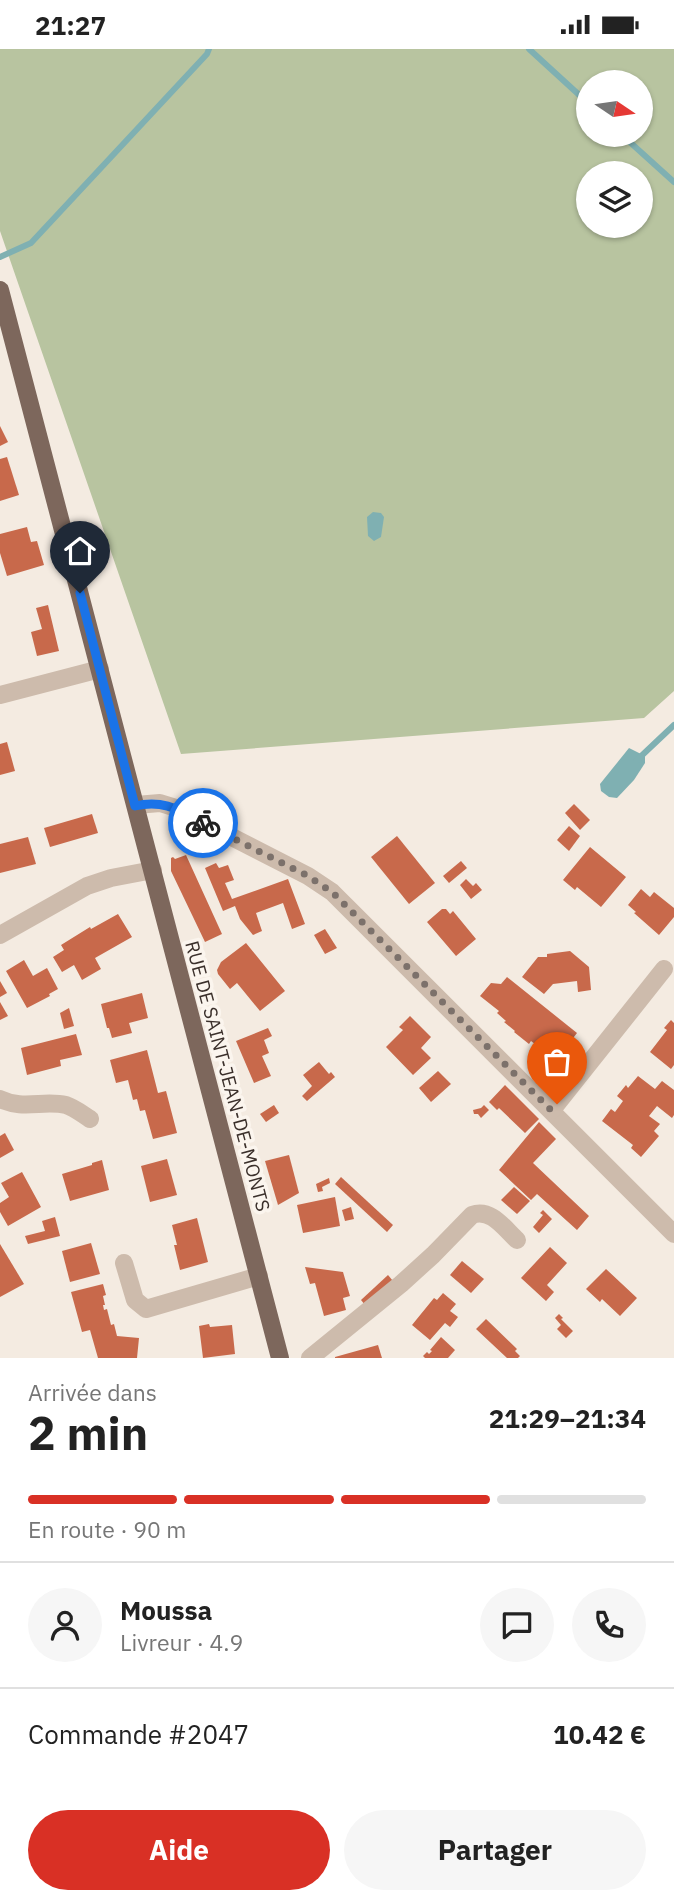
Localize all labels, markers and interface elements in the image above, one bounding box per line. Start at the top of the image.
text: 21:27 [35,8,106,42]
north arrow [576,70,653,147]
map controls [576,70,653,238]
button: layers [576,161,653,238]
pin [50,521,110,593]
icon: home [61,532,99,570]
courier [168,788,238,858]
icon: bike [184,804,222,842]
street label: RUE DE SAINT-JEAN-DE-MONTS [180,938,276,1214]
pin [527,1032,587,1104]
icon: bag [538,1043,576,1081]
text: Arrivée dans [28,1377,157,1407]
text: 21:29–21:34 [489,1401,646,1435]
text: 2 min [28,1403,148,1463]
text: En route · 90 m [28,1514,186,1544]
button: person [28,1588,102,1662]
button: chat [480,1588,554,1662]
button: phone [572,1588,646,1662]
text: Moussa [120,1593,212,1627]
text: Livreur · 4.9 [120,1627,243,1657]
text: Commande #2047 [28,1717,249,1751]
text: 10.42 € [553,1717,646,1751]
button: Aide [28,1810,330,1890]
button: Partager [344,1810,646,1890]

